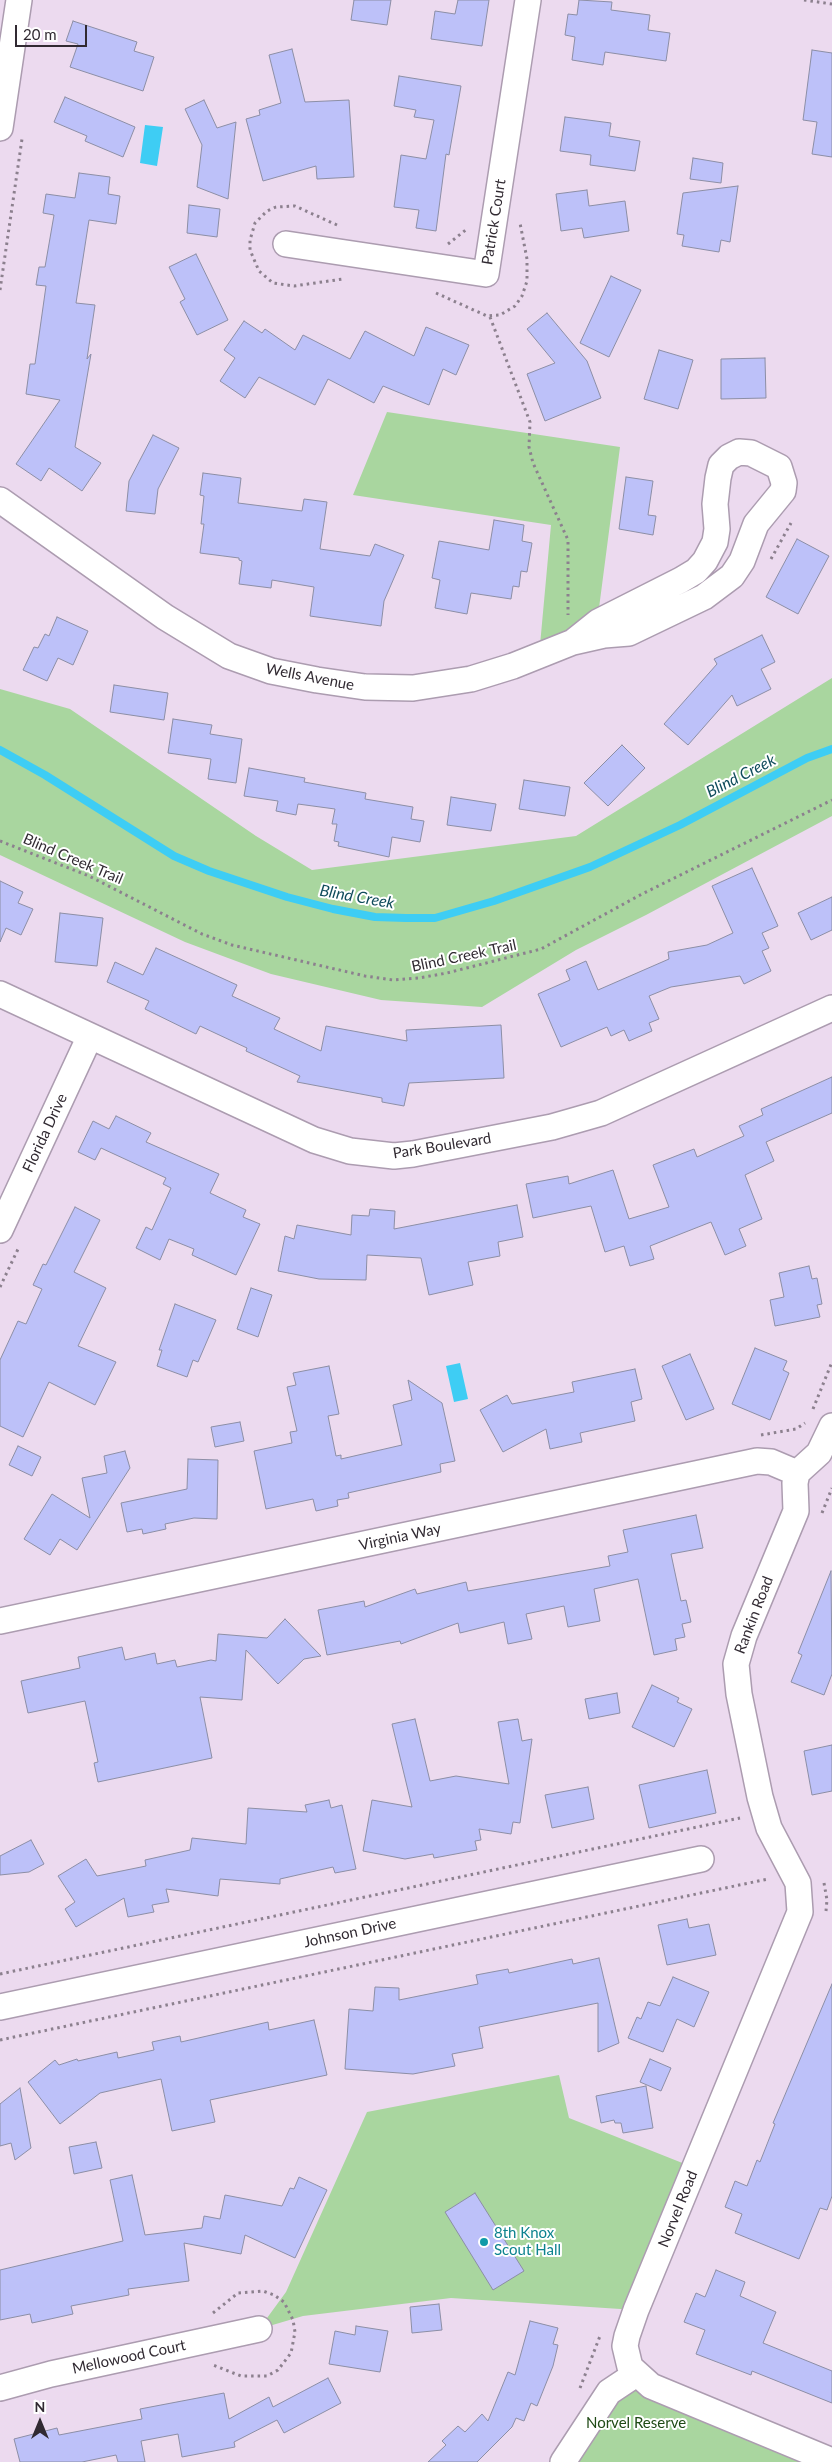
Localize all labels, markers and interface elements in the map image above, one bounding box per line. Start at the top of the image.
scale bar [18,15,90,47]
text: 20 m [23,25,57,43]
street label: Patrick Court [478,178,510,266]
street label: Wells Avenue [264,660,356,694]
water label: Blind Creek [703,750,779,802]
street label: Blind Creek Trail [20,830,126,888]
water label: Blind Creek [318,881,396,913]
street label: Blind Creek Trail [410,936,518,976]
street label: Florida Drive [19,1091,71,1175]
street label: Park Boulevard [391,1129,493,1163]
street label: Virginia Way [357,1520,443,1554]
street label: Rankin Road [731,1574,777,1656]
street label: Johnson Drive [302,1914,398,1952]
street label: Norvel Road [654,2168,702,2250]
place label: 8th Knox Scout Hall [494,2224,561,2259]
marker: 8th Knox Scout Hall [478,2236,490,2248]
street label: Mellowood Court [71,2336,187,2378]
north arrow [15,2397,65,2447]
text: N [35,2398,45,2415]
park label: Norvel Reserve [586,2414,686,2432]

